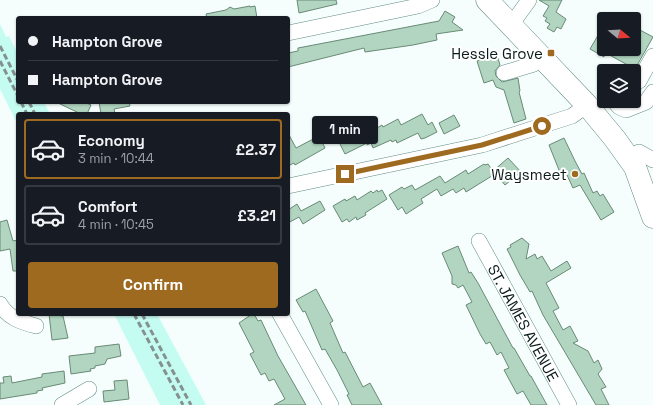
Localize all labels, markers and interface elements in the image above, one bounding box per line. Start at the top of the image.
north arrow [597,12,641,56]
map controls [597,12,641,108]
text: Hampton Grove [52,32,163,51]
place label: Hessle Grove [451,44,543,63]
marker: Hessle Grove [546,48,556,58]
button: layers [597,64,641,108]
text: Hampton Grove [52,70,163,89]
callout: 1 min [312,116,378,144]
route start [533,117,551,135]
text: 1 min [329,121,361,138]
icon: car [30,131,66,167]
text: Economy [78,131,145,150]
text: £2.37 [236,140,276,159]
text: 3 min · 10:44 [78,150,154,167]
route end [336,165,354,183]
place label: Waysmeet [491,165,567,184]
marker: Waysmeet [570,169,580,179]
icon: car [30,197,66,233]
text: Comfort [78,197,138,216]
text: £3.21 [237,206,276,225]
text: 4 min · 10:45 [78,216,154,233]
street label: ST. JAMES AVENUE [484,261,563,384]
button: Confirm [28,262,278,308]

